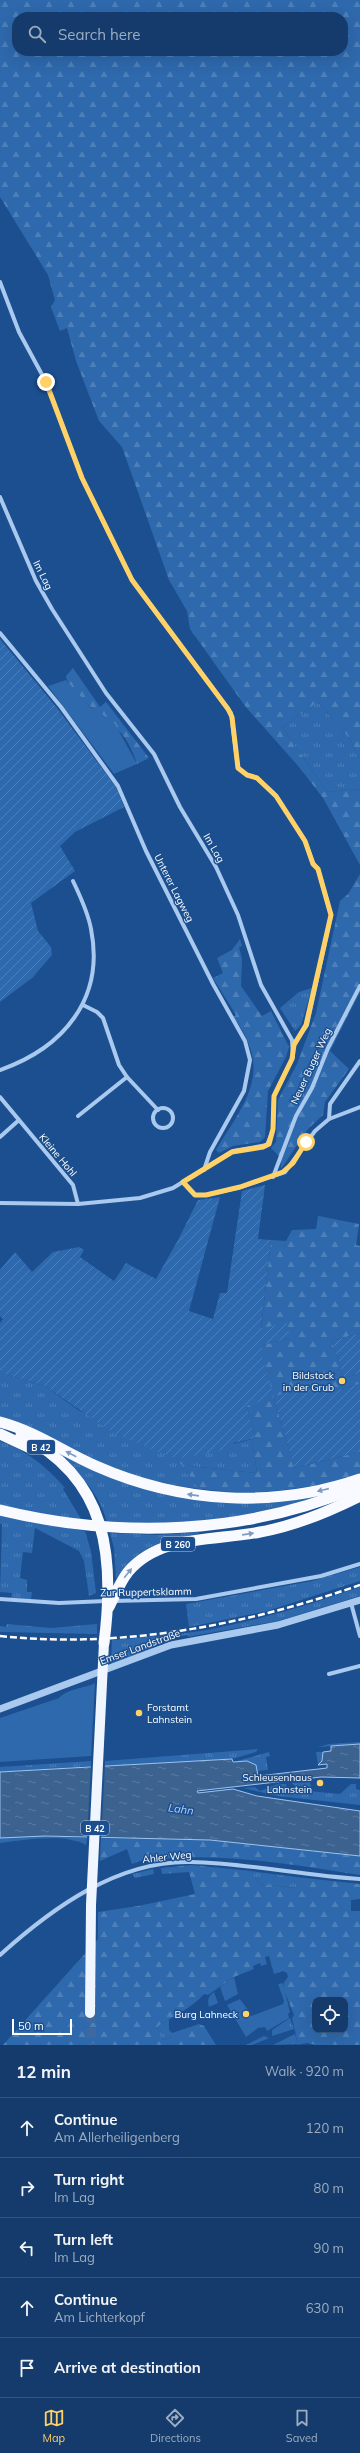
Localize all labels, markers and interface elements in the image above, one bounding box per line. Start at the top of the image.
search box [12,12,348,56]
icon: search [26,23,48,45]
text: Search here [58,25,140,44]
route end [37,373,55,391]
street label: Im Lag [30,558,56,592]
street label: Im Lag [201,831,227,865]
street label: Unterer Lagweg [151,852,197,924]
street label: Neuer Buger Weg [288,1026,334,1106]
street label: Kleine Hohl [36,1131,80,1179]
route start [297,1133,315,1151]
place label: Bildstock in der Grub [283,1369,335,1394]
marker: Bildstock in der Grub [337,1376,347,1386]
road number: B 42 [27,1440,55,1454]
one-way arrow [65,1451,77,1457]
one-way arrow [316,1488,329,1494]
one-way arrow [187,1492,200,1498]
one-way arrow [242,1531,254,1537]
road number: B 260 [161,1537,195,1551]
one-way arrow [124,1568,133,1579]
street label: Zur Ruppertsklamm [100,1585,192,1599]
street label: Emser Landstraße [98,1626,182,1668]
place label: Forstamt Lahnstein [147,1701,192,1726]
marker: Forstamt Lahnstein [134,1708,144,1718]
place label: Schleusenhaus Lahnstein [243,1771,312,1796]
marker: Schleusenhaus Lahnstein [315,1778,325,1788]
water label: Lahn [167,1800,195,1818]
road number: B 42 [81,1821,109,1835]
street label: Ahler Weg [142,1848,192,1866]
map controls [312,1997,348,2033]
button: locate [312,1997,348,2033]
place label: Burg Lahneck [175,2008,239,2021]
marker: Burg Lahneck [241,2009,251,2019]
scale bar [12,2017,72,2036]
text: 50 m [18,2019,44,2033]
text: 12 min [16,2061,71,2082]
text: Walk · 920 m [265,2063,344,2079]
text: Continue [54,2110,117,2129]
icon: ahead [16,2117,38,2139]
text: 120 m [306,2120,344,2136]
text: Am Allerheiligenberg [54,2129,180,2145]
text: Turn right [54,2170,124,2189]
icon: right [16,2177,38,2199]
text: 80 m [314,2180,344,2196]
text: Im Lag [54,2189,95,2205]
text: Turn left [54,2230,113,2249]
icon: left [16,2237,38,2259]
text: 90 m [314,2240,344,2256]
text: Im Lag [54,2249,95,2265]
text: Continue [54,2290,117,2309]
icon: ahead [16,2297,38,2319]
text: 630 m [306,2300,344,2316]
text: Am Lichterkopf [54,2309,145,2325]
icon: arrive [16,2357,38,2379]
text: Arrive at destination [54,2358,201,2377]
tab: Map [42,2407,65,2445]
tab: Directions [150,2407,201,2445]
tab: Saved [286,2407,318,2445]

